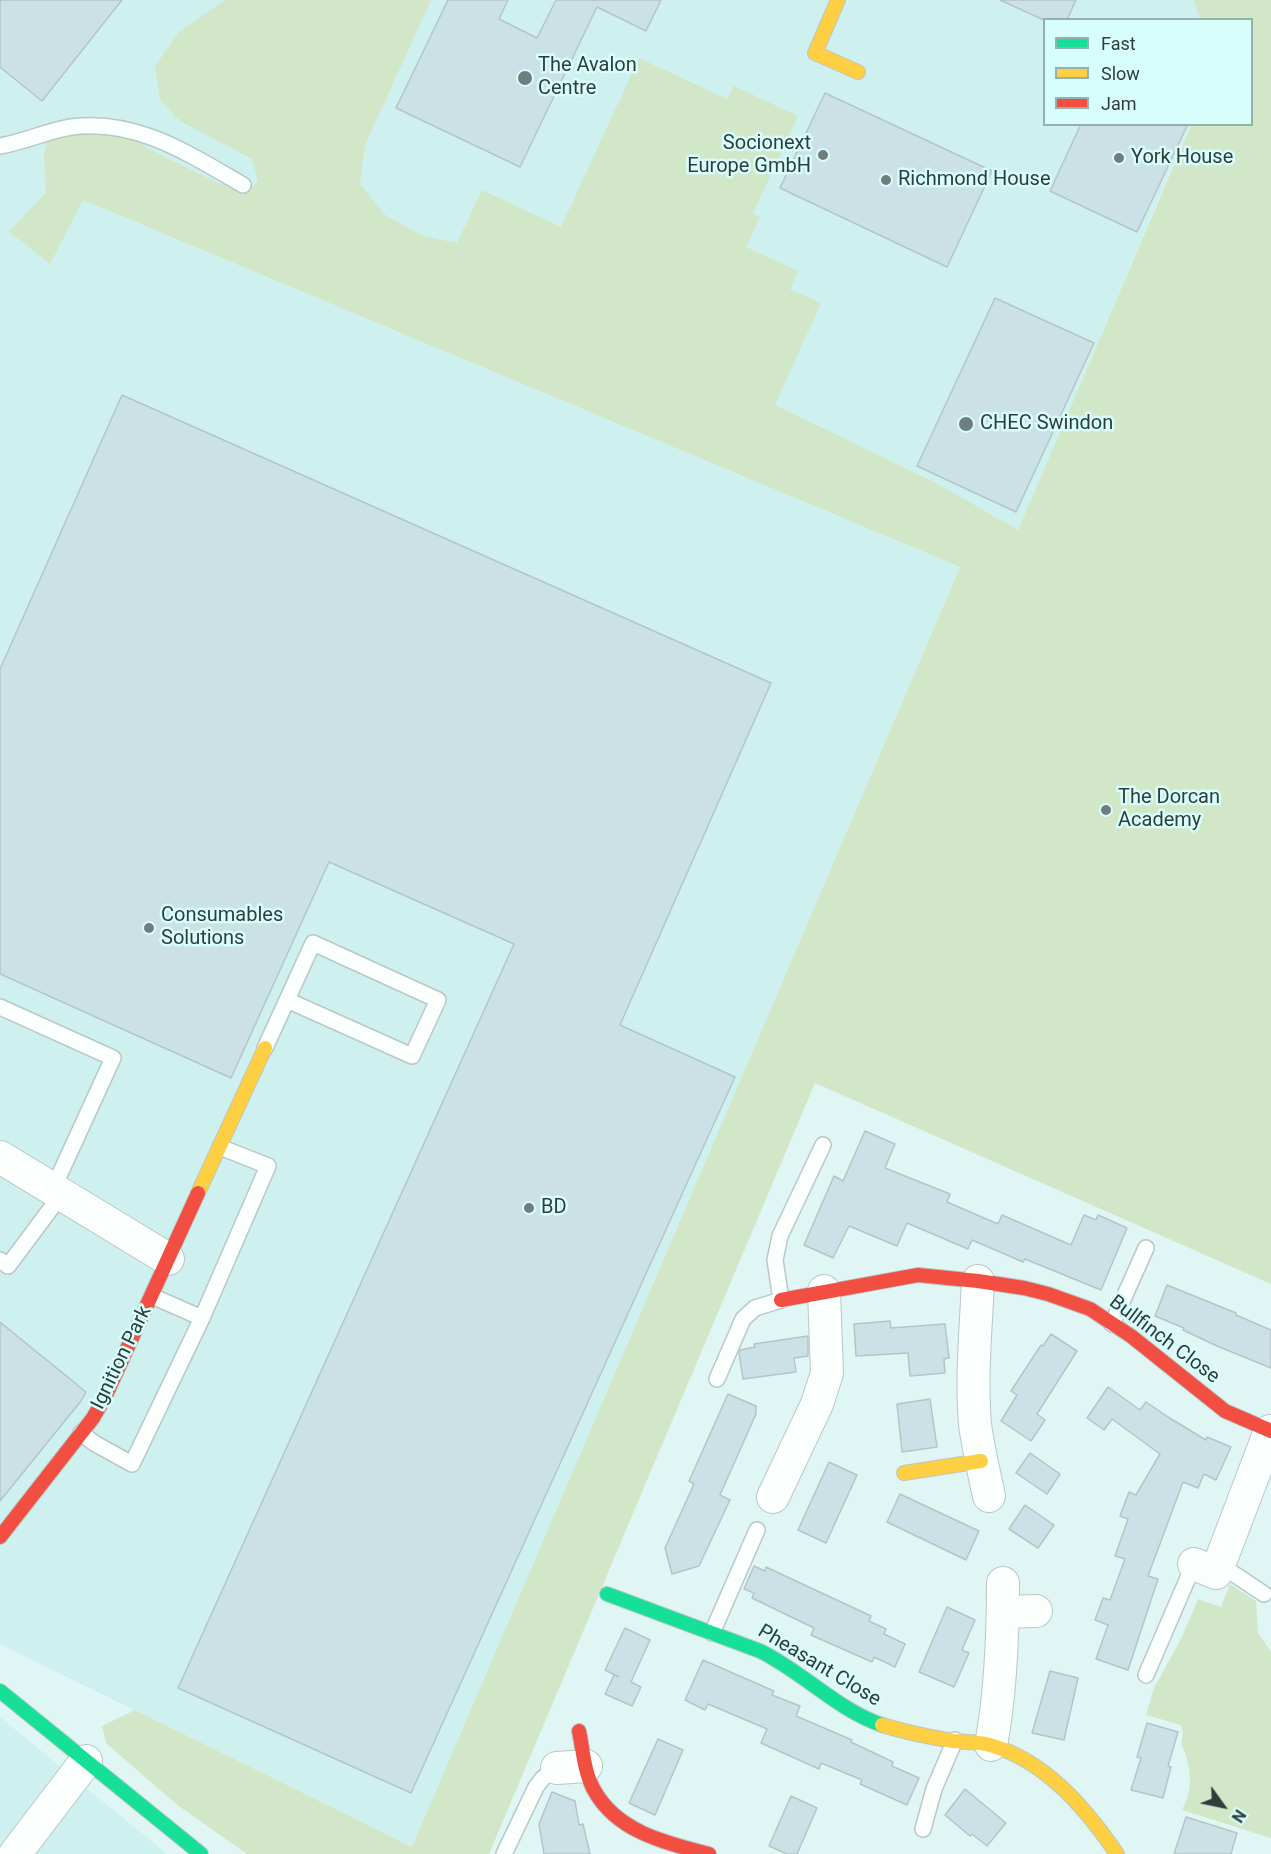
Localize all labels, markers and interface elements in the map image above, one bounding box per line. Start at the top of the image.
legend [1043,18,1253,126]
text: Fast [1101,33,1136,54]
place label: The Avalon Centre [538,54,637,101]
text: Slow [1101,63,1140,84]
marker: The Avalon Centre [516,69,534,87]
text: Jam [1101,93,1137,114]
place label: Socionext Europe GmbH [687,132,811,179]
place label: York House [1131,146,1233,170]
marker: Socionext Europe GmbH [816,148,830,162]
marker: York House [1112,151,1126,165]
place label: Richmond House [898,168,1051,192]
marker: Richmond House [879,173,893,187]
place label: CHEC Swindon [980,412,1113,436]
marker: CHEC Swindon [957,415,975,433]
place label: The Dorcan Academy [1118,786,1220,833]
marker: The Dorcan Academy [1099,803,1113,817]
place label: Consumables Solutions [161,904,283,951]
marker: Consumables Solutions [142,921,156,935]
place label: BD [541,1196,567,1220]
marker: BD [522,1201,536,1215]
street label: Bullfinch Close [1104,1291,1224,1389]
street label: Ignition Park [87,1303,157,1413]
street label: Pheasant Close [753,1620,885,1712]
north arrow [1193,1776,1253,1836]
text: N [1227,1806,1250,1826]

